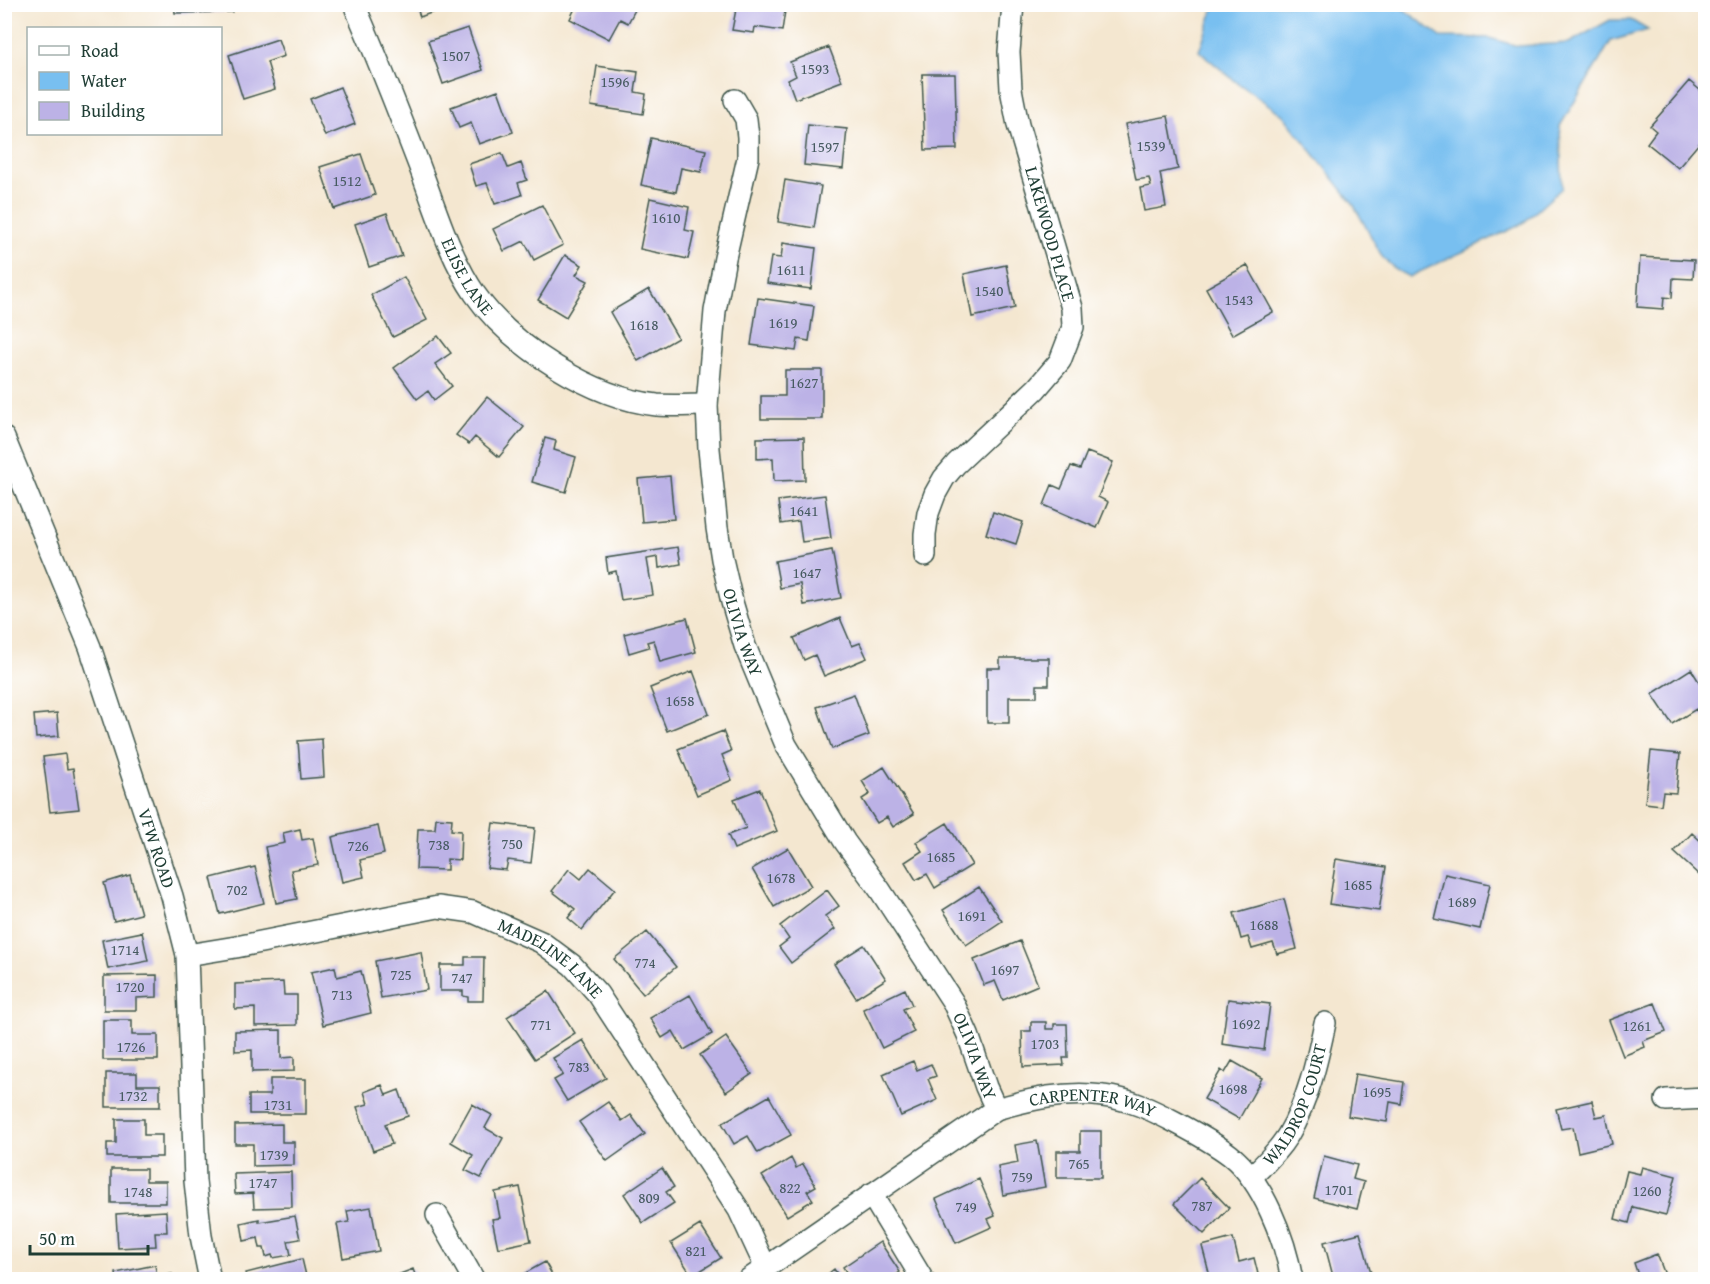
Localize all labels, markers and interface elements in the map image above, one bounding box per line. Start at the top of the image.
legend [27,27,222,135]
text: Road [81,37,119,64]
house number: 1507 [442,45,470,66]
house number: 1593 [801,58,829,79]
text: Water [81,67,127,94]
house number: 1596 [601,71,629,92]
text: Building [81,97,145,124]
house number: 1539 [1137,135,1165,156]
house number: 1597 [811,136,839,157]
street label: LAKEWOOD PLACE [1018,163,1083,304]
house number: 1512 [333,170,361,191]
house number: 1610 [652,207,680,228]
street label: ELISE LANE [435,234,500,321]
house number: 1611 [777,259,805,280]
house number: 1540 [975,280,1003,301]
house number: 1543 [1225,289,1253,310]
house number: 1619 [769,312,797,333]
house number: 1618 [630,314,658,335]
house number: 1627 [790,372,818,393]
house number: 1641 [790,500,818,521]
house number: 1647 [793,562,821,583]
street label: OLIVIA WAY [716,585,770,681]
house number: 1658 [666,690,694,711]
street label: VFW ROAD [131,805,183,892]
house number: 750 [501,833,523,854]
house number: 738 [428,834,450,855]
house number: 726 [347,835,369,856]
house number: 1685 [927,846,955,867]
house number: 1678 [767,867,795,888]
house number: 1685 [1344,874,1372,895]
house number: 702 [226,879,248,900]
house number: 1689 [1448,891,1476,912]
house number: 1691 [958,905,986,926]
street label: MADELINE LANE [494,911,610,1004]
house number: 1688 [1250,914,1278,935]
house number: 1714 [111,939,139,960]
house number: 774 [634,952,656,973]
house number: 1697 [991,959,1019,980]
house number: 725 [390,964,412,985]
house number: 747 [451,967,473,988]
house number: 1720 [116,976,144,997]
house number: 713 [331,984,353,1005]
street label: OLIVIA WAY [946,1008,1004,1104]
house number: 1692 [1232,1013,1260,1034]
house number: 771 [530,1014,552,1035]
house number: 1261 [1623,1015,1651,1036]
house number: 1703 [1031,1033,1059,1054]
house number: 1726 [117,1036,145,1057]
street label: WALDROP COURT [1256,1041,1333,1171]
house number: 783 [568,1056,590,1077]
house number: 1698 [1219,1078,1247,1099]
street label: CARPENTER WAY [1027,1080,1161,1124]
house number: 1695 [1363,1081,1391,1102]
house number: 1732 [119,1085,147,1106]
house number: 1731 [264,1094,292,1115]
house number: 1739 [260,1144,288,1165]
house number: 765 [1068,1153,1090,1174]
house number: 759 [1011,1166,1033,1187]
house number: 1747 [249,1172,277,1193]
house number: 822 [779,1177,801,1198]
house number: 1701 [1325,1179,1353,1200]
house number: 1260 [1633,1180,1661,1201]
house number: 1748 [124,1181,152,1202]
house number: 809 [638,1187,660,1208]
house number: 787 [1191,1195,1213,1216]
house number: 749 [955,1196,977,1217]
scale bar [30,1218,148,1256]
text: 50 m [39,1225,75,1252]
house number: 821 [685,1240,707,1261]

